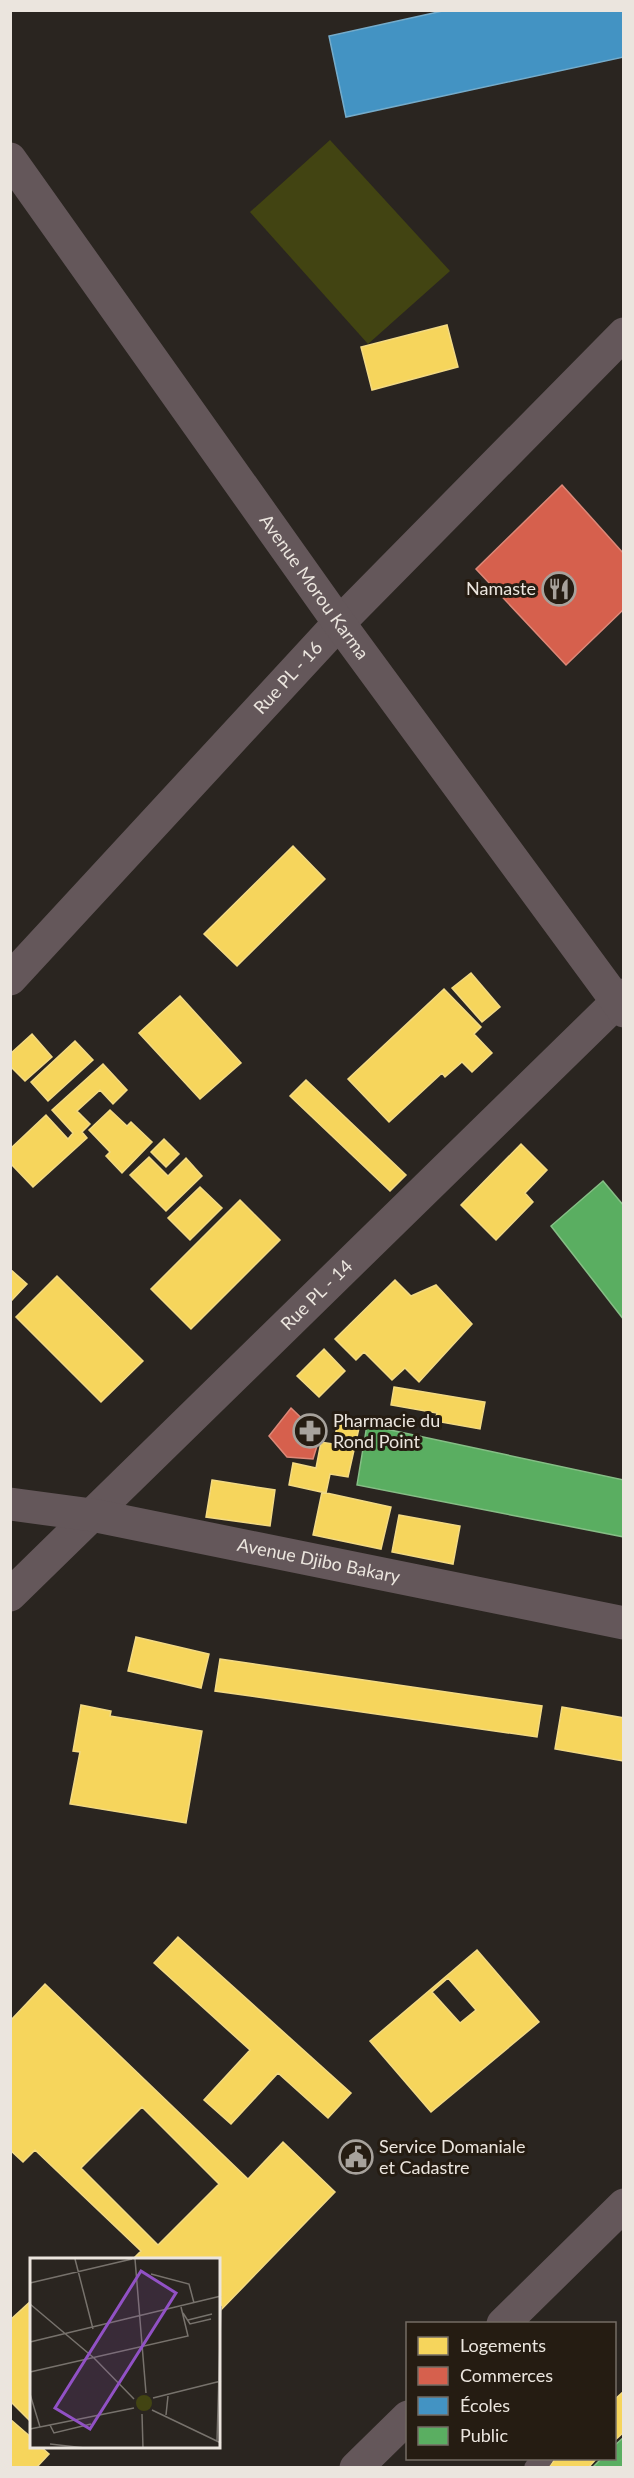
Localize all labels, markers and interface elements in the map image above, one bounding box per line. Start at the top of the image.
street label: Avenue Morou Karma [255,510,374,663]
restaurant icon: Namaste [541,571,577,607]
place label: Namaste [466,577,536,599]
street label: Rue PL - 16 [248,636,327,718]
street label: Rue PL - 14 [276,1255,357,1334]
place label: Pharmacie du Rond Point [333,1409,440,1452]
pharmacy icon: Pharmacie du Rond Point [292,1413,328,1449]
street label: Avenue Djibo Bakary [235,1533,403,1587]
place label: Service Domaniale et Cadastre [379,2135,526,2178]
public building icon: Service Domaniale et Cadastre [338,2139,374,2175]
inset map [30,2258,220,2448]
legend [406,2322,616,2460]
text: Logements [460,2334,546,2356]
text: Commerces [460,2364,553,2386]
text: Écoles [460,2394,510,2416]
text: Public [460,2424,508,2446]

